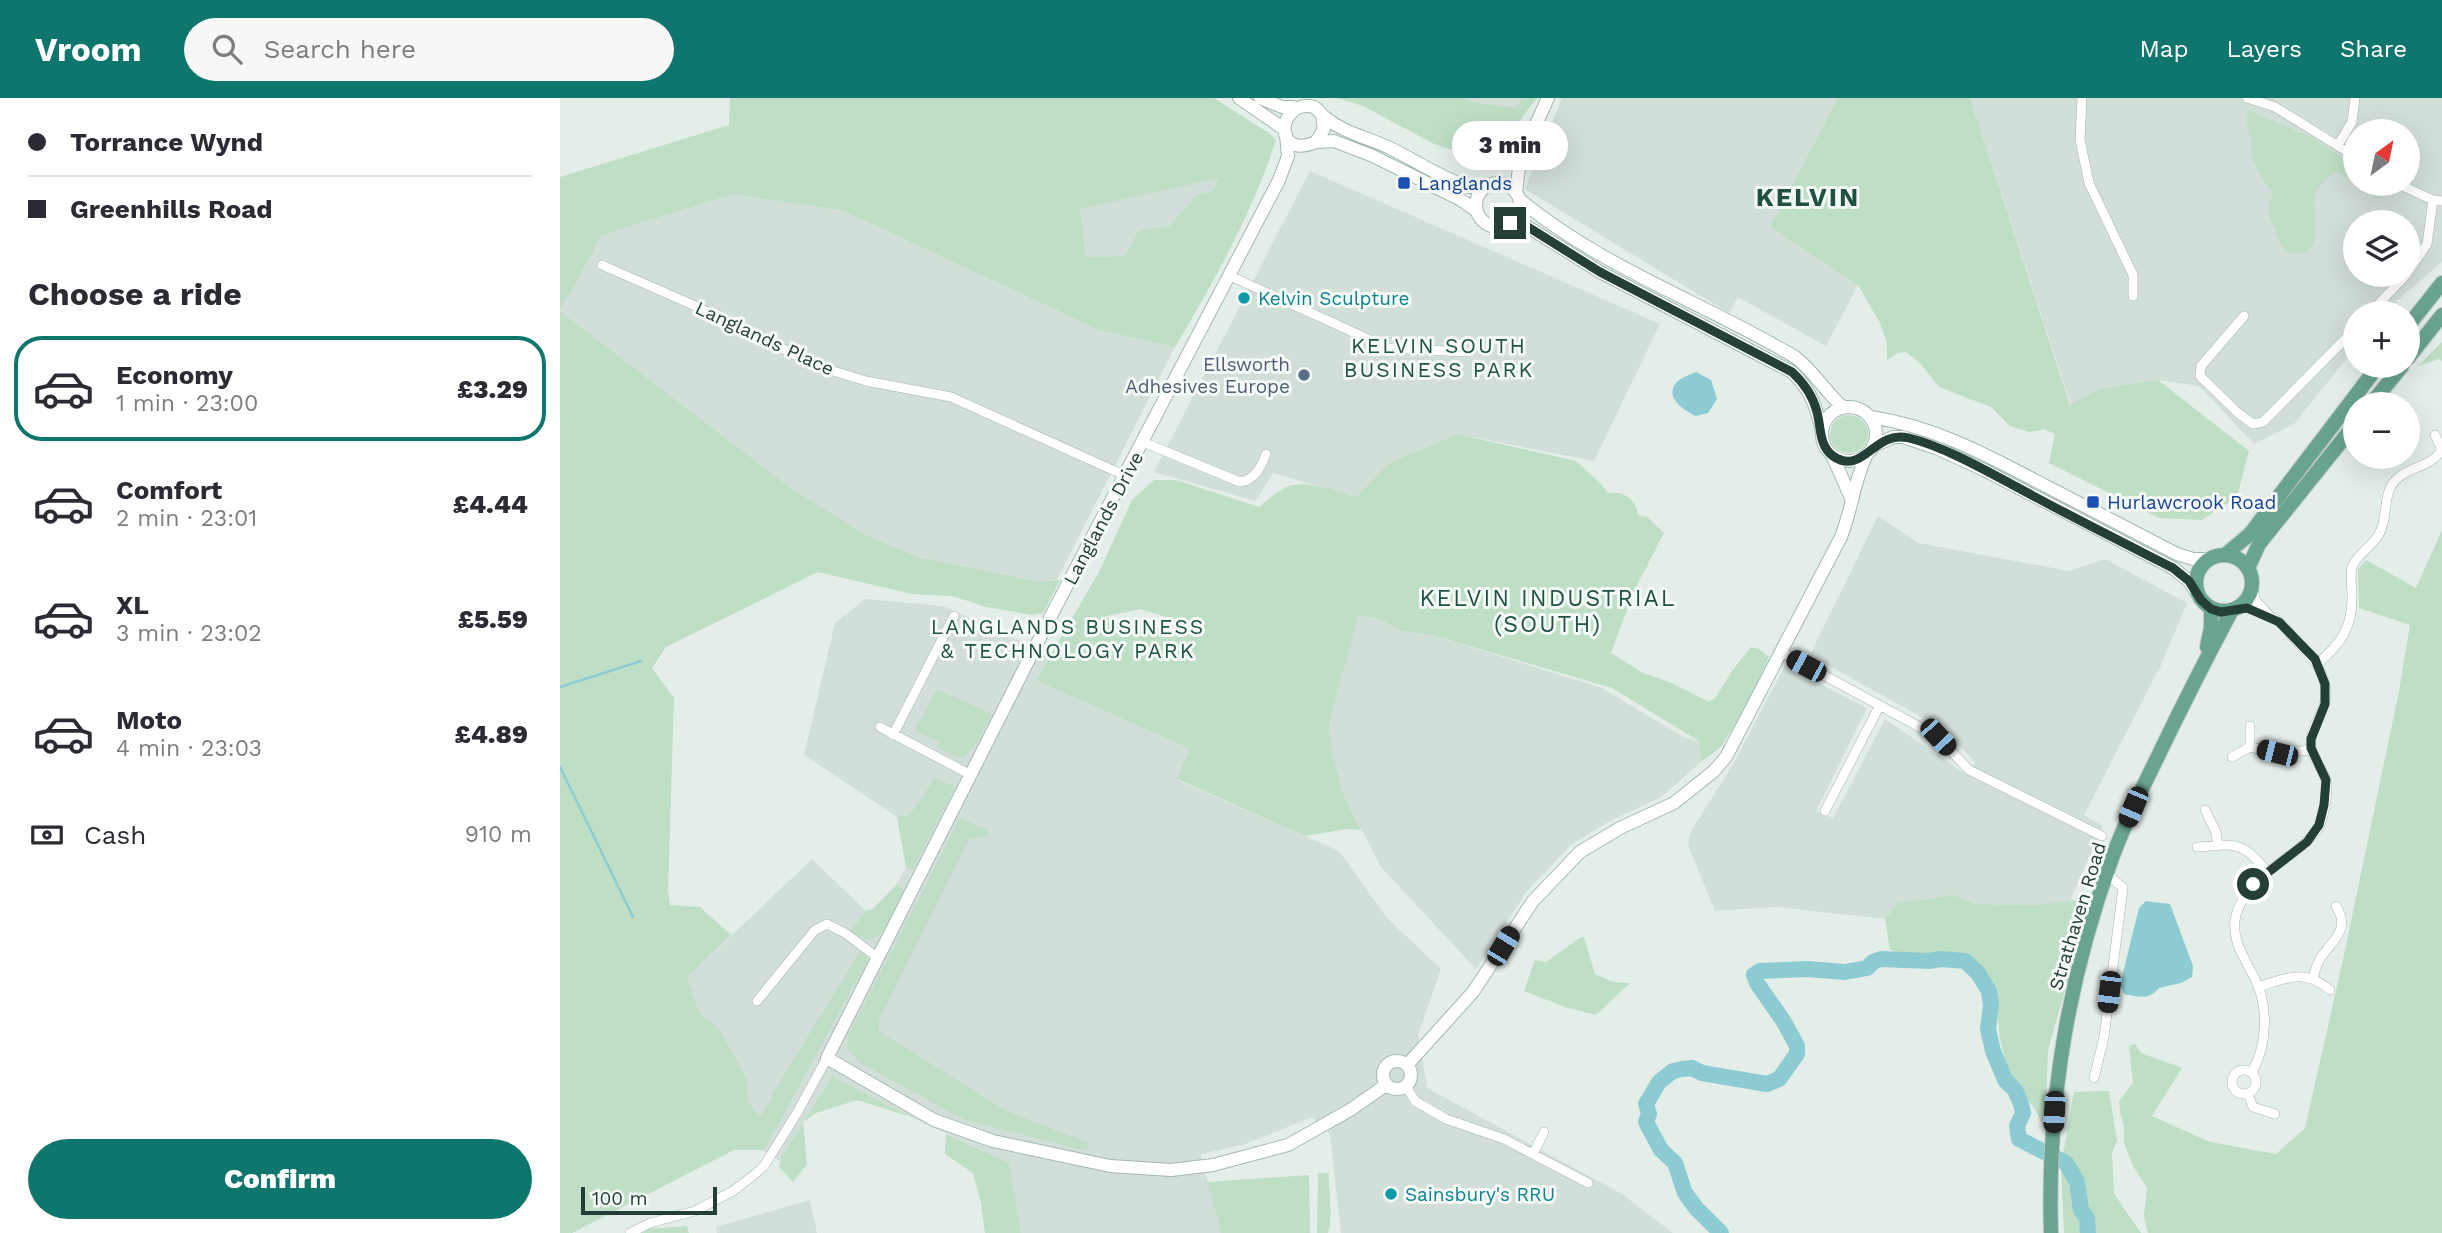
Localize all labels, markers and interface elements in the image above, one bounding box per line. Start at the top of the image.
search box [184,18,674,81]
text: Vroom [35,30,142,69]
icon: search [208,30,246,68]
text: Search here [264,34,416,64]
text: Map [2140,35,2188,63]
text: Layers [2226,35,2302,63]
text: Share [2340,35,2407,63]
north arrow [2343,119,2420,196]
map controls [2343,119,2420,469]
callout: 3 min [1452,122,1568,170]
text: Torrance Wynd [70,127,263,157]
text: 3 min [1479,132,1541,159]
place label: Langlands [1418,172,1512,195]
marker: Langlands [1396,175,1412,191]
district label: KELVIN [1756,182,1860,212]
text: Greenhills Road [70,194,272,224]
route end [1494,207,1526,239]
button: layers [2343,210,2420,287]
text: Choose a ride [28,275,242,313]
place label: Kelvin Sculpture [1258,287,1409,310]
marker: Kelvin Sculpture [1236,290,1252,306]
street label: Langlands Place [692,296,838,381]
button: + [2343,301,2420,378]
district label: KELVIN SOUTH BUSINESS PARK [1344,333,1534,382]
place label: Ellsworth Adhesives Europe [1125,353,1290,398]
icon: car [32,357,95,420]
text: Economy [116,360,233,390]
marker: Ellsworth Adhesives Europe [1296,367,1312,383]
text: £3.29 [457,374,528,404]
text: 1 min · 23:00 [116,390,258,417]
button: − [2343,392,2420,469]
street label: Langlands Drive [1059,448,1148,589]
icon: car [32,472,95,535]
text: Comfort [116,475,222,505]
text: £4.44 [453,489,528,519]
place label: Hurlawcrook Road [2107,491,2276,514]
marker: Hurlawcrook Road [2085,494,2101,510]
text: 2 min · 23:01 [116,505,257,532]
district label: KELVIN INDUSTRIAL (SOUTH) [1419,585,1677,638]
icon: car [32,587,95,650]
text: XL [116,590,149,620]
text: £5.59 [458,604,528,634]
district label: LANGLANDS BUSINESS & TECHNOLOGY PARK [931,614,1205,663]
text: 3 min · 23:02 [116,620,262,647]
car [1783,647,1830,685]
icon: car [32,702,95,765]
text: Moto [116,705,182,735]
car [1916,714,1961,760]
text: £4.89 [455,719,528,749]
text: 4 min · 23:03 [116,735,262,762]
car [2255,738,2300,768]
car [2116,784,2151,830]
icon: cash [28,816,66,854]
text: Cash [84,820,146,850]
text: 910 m [465,821,532,848]
street label: Strathaven Road [2044,839,2111,993]
route start [2237,868,2269,900]
car [1484,923,1523,969]
car [2097,970,2122,1014]
car [2043,1090,2066,1134]
button: Confirm [28,1139,532,1219]
place label: Sainsbury's RRU [1405,1183,1555,1206]
scale bar [581,1184,718,1216]
marker: Sainsbury's RRU [1383,1186,1399,1202]
text: 100 m [592,1187,648,1210]

